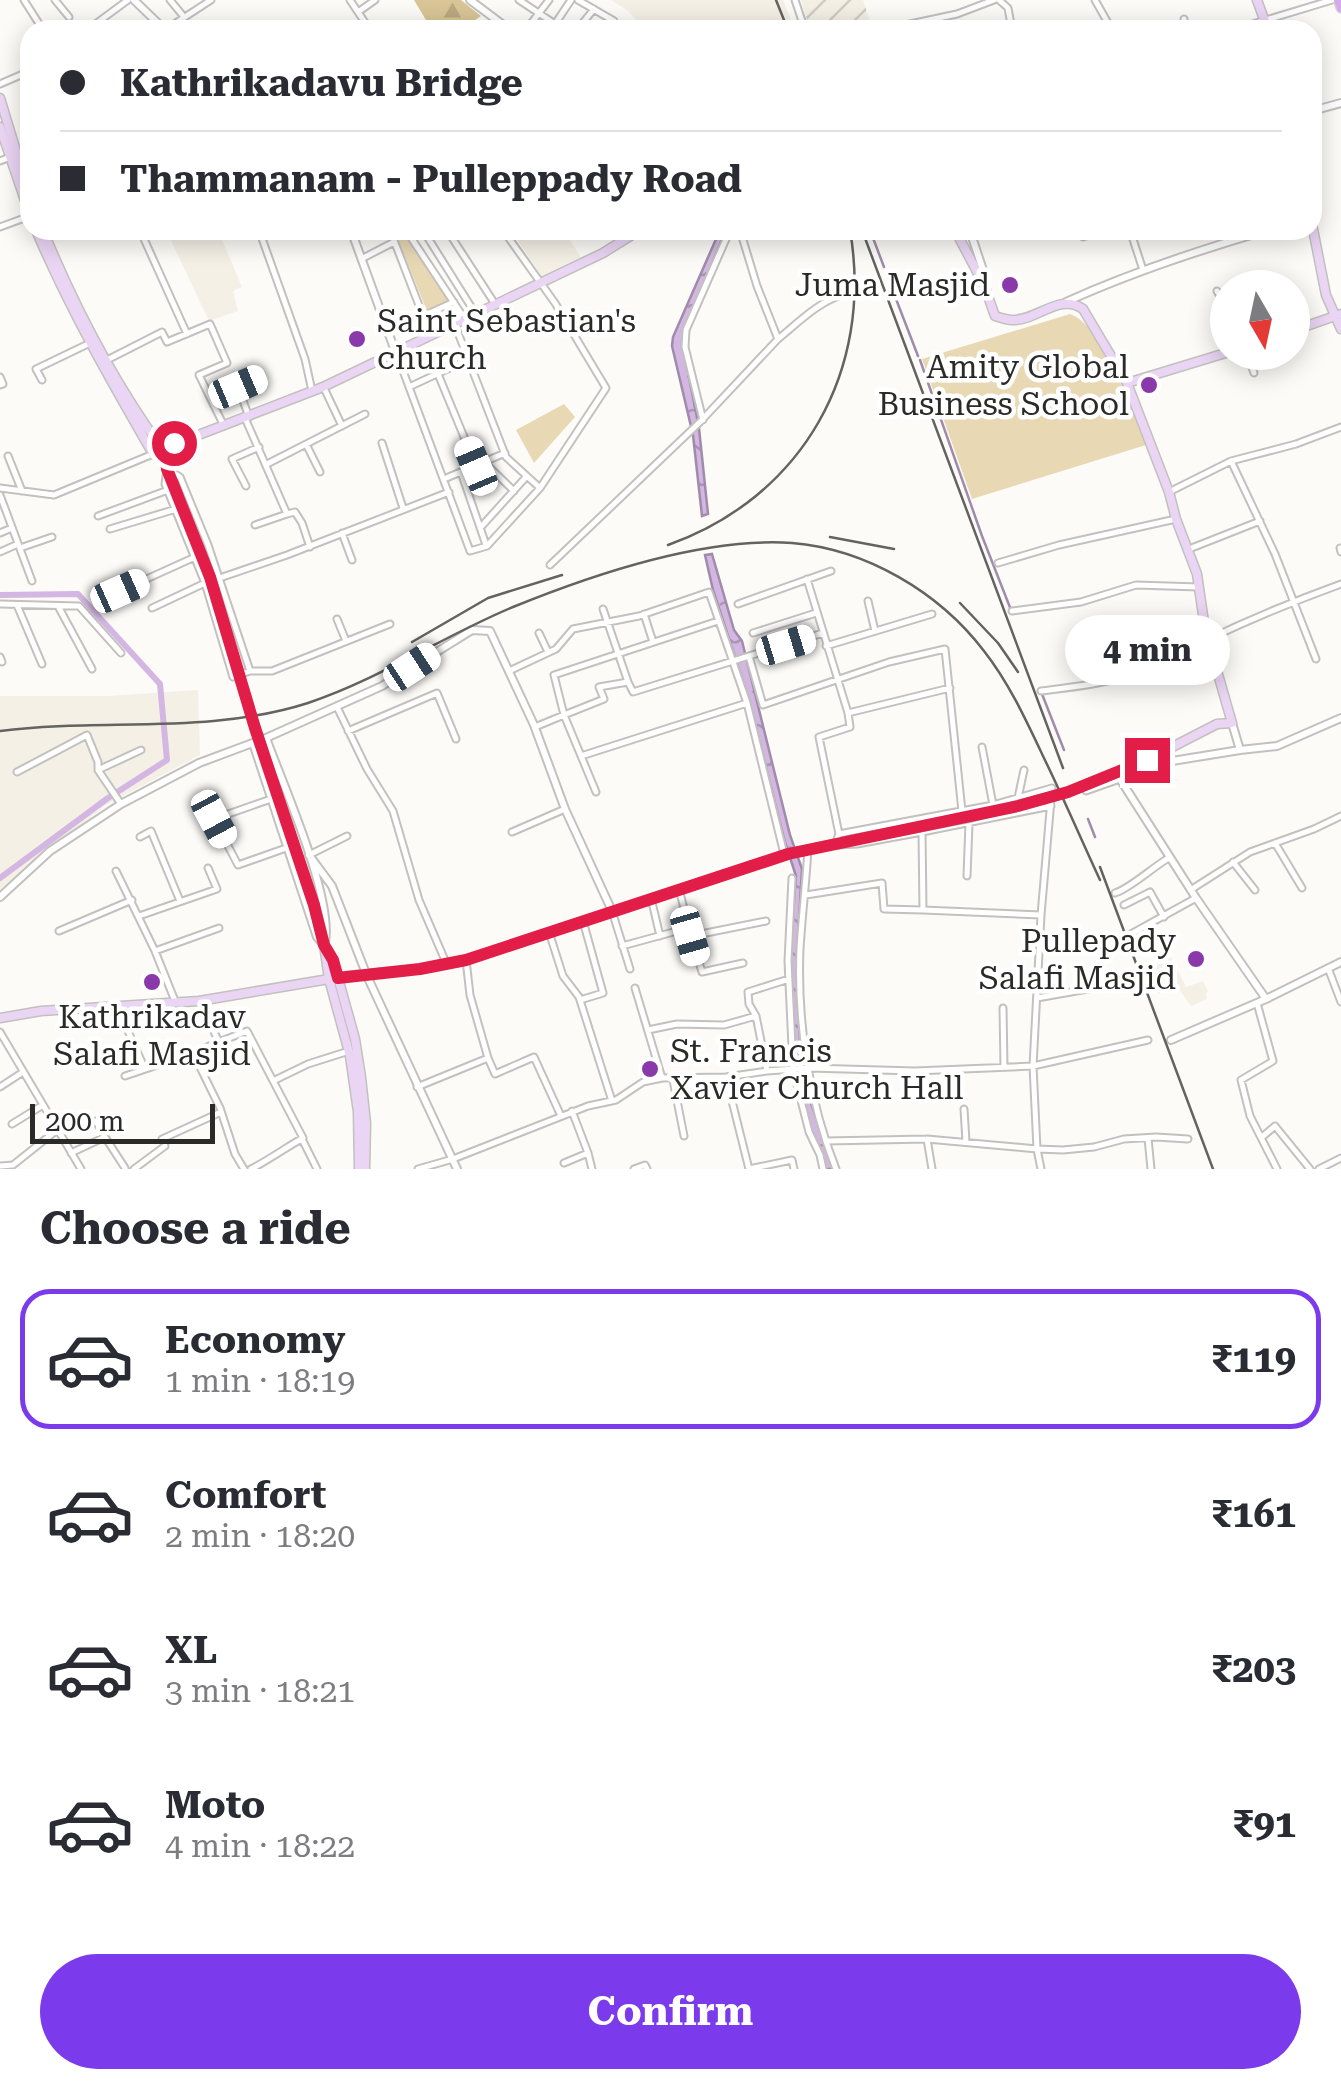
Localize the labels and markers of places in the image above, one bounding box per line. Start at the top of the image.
place label: Juma Masjid [795,266,990,304]
marker: Juma Masjid [999,274,1021,296]
place label: Saint Sebastian's church [377,302,636,377]
marker: Saint Sebastian's church [346,328,368,350]
place label: Amity Global Business School [878,348,1129,423]
marker: Amity Global Business School [1138,374,1160,396]
place label: Pullepady Salafi Masjid [979,922,1176,997]
marker: Pullepady Salafi Masjid [1185,948,1207,970]
marker: Kathrikadav Salafi Masjid [141,971,163,993]
place label: Kathrikadav Salafi Masjid [53,998,251,1073]
place label: St. Francis Xavier Church Hall [670,1032,964,1107]
marker: St. Francis Xavier Church Hall [639,1058,661,1080]

